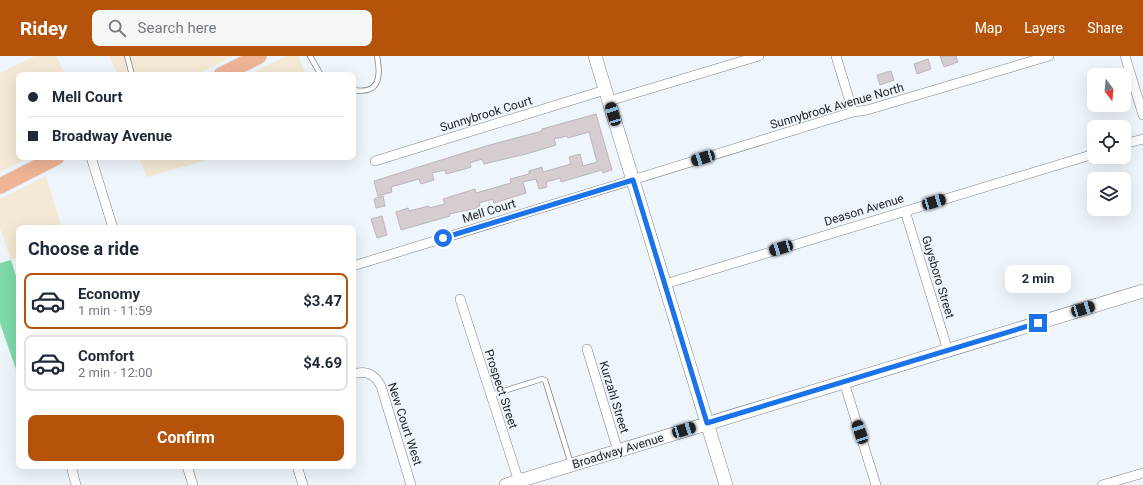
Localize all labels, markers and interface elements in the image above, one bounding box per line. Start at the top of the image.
search box [92,10,372,46]
text: Ridey [20,17,68,40]
icon: search [106,17,128,39]
text: Search here [138,19,217,37]
text: Map [975,20,1002,36]
text: Layers [1024,20,1065,36]
text: Share [1087,20,1123,36]
north arrow [1087,68,1131,112]
map controls [1087,68,1131,216]
street label: Sunnybrook Avenue North [768,80,906,132]
text: Mell Court [52,88,123,106]
street label: Sunnybrook Court [438,93,534,135]
car [604,101,622,127]
button: locate [1087,120,1131,164]
text: Broadway Avenue [52,127,172,145]
car [690,149,716,167]
button: layers [1087,172,1131,216]
street label: Deason Avenue [822,191,906,229]
car [921,193,947,211]
street label: Mell Court [461,196,518,226]
route start [434,229,452,247]
street label: Guysboro Street [919,234,957,320]
text: Choose a ride [28,238,139,259]
car [768,239,794,257]
callout: 2 min [1005,265,1071,293]
text: 2 min [1022,271,1054,286]
icon: car [30,283,66,319]
text: Economy [78,285,140,303]
text: $3.47 [303,292,342,310]
car [1070,300,1096,318]
text: 1 min · 11:59 [78,303,153,318]
route end [1029,314,1047,332]
icon: car [30,345,66,381]
text: Comfort [78,347,134,365]
street label: Prospect Street [482,348,520,430]
text: $4.69 [303,354,342,372]
street label: Kurzahl Street [596,359,632,435]
text: 2 min · 12:00 [78,365,153,380]
street label: New Court West [385,381,425,467]
button: Confirm [28,415,344,461]
car [851,419,869,445]
car [671,421,697,439]
street label: Broadway Avenue [571,430,665,472]

